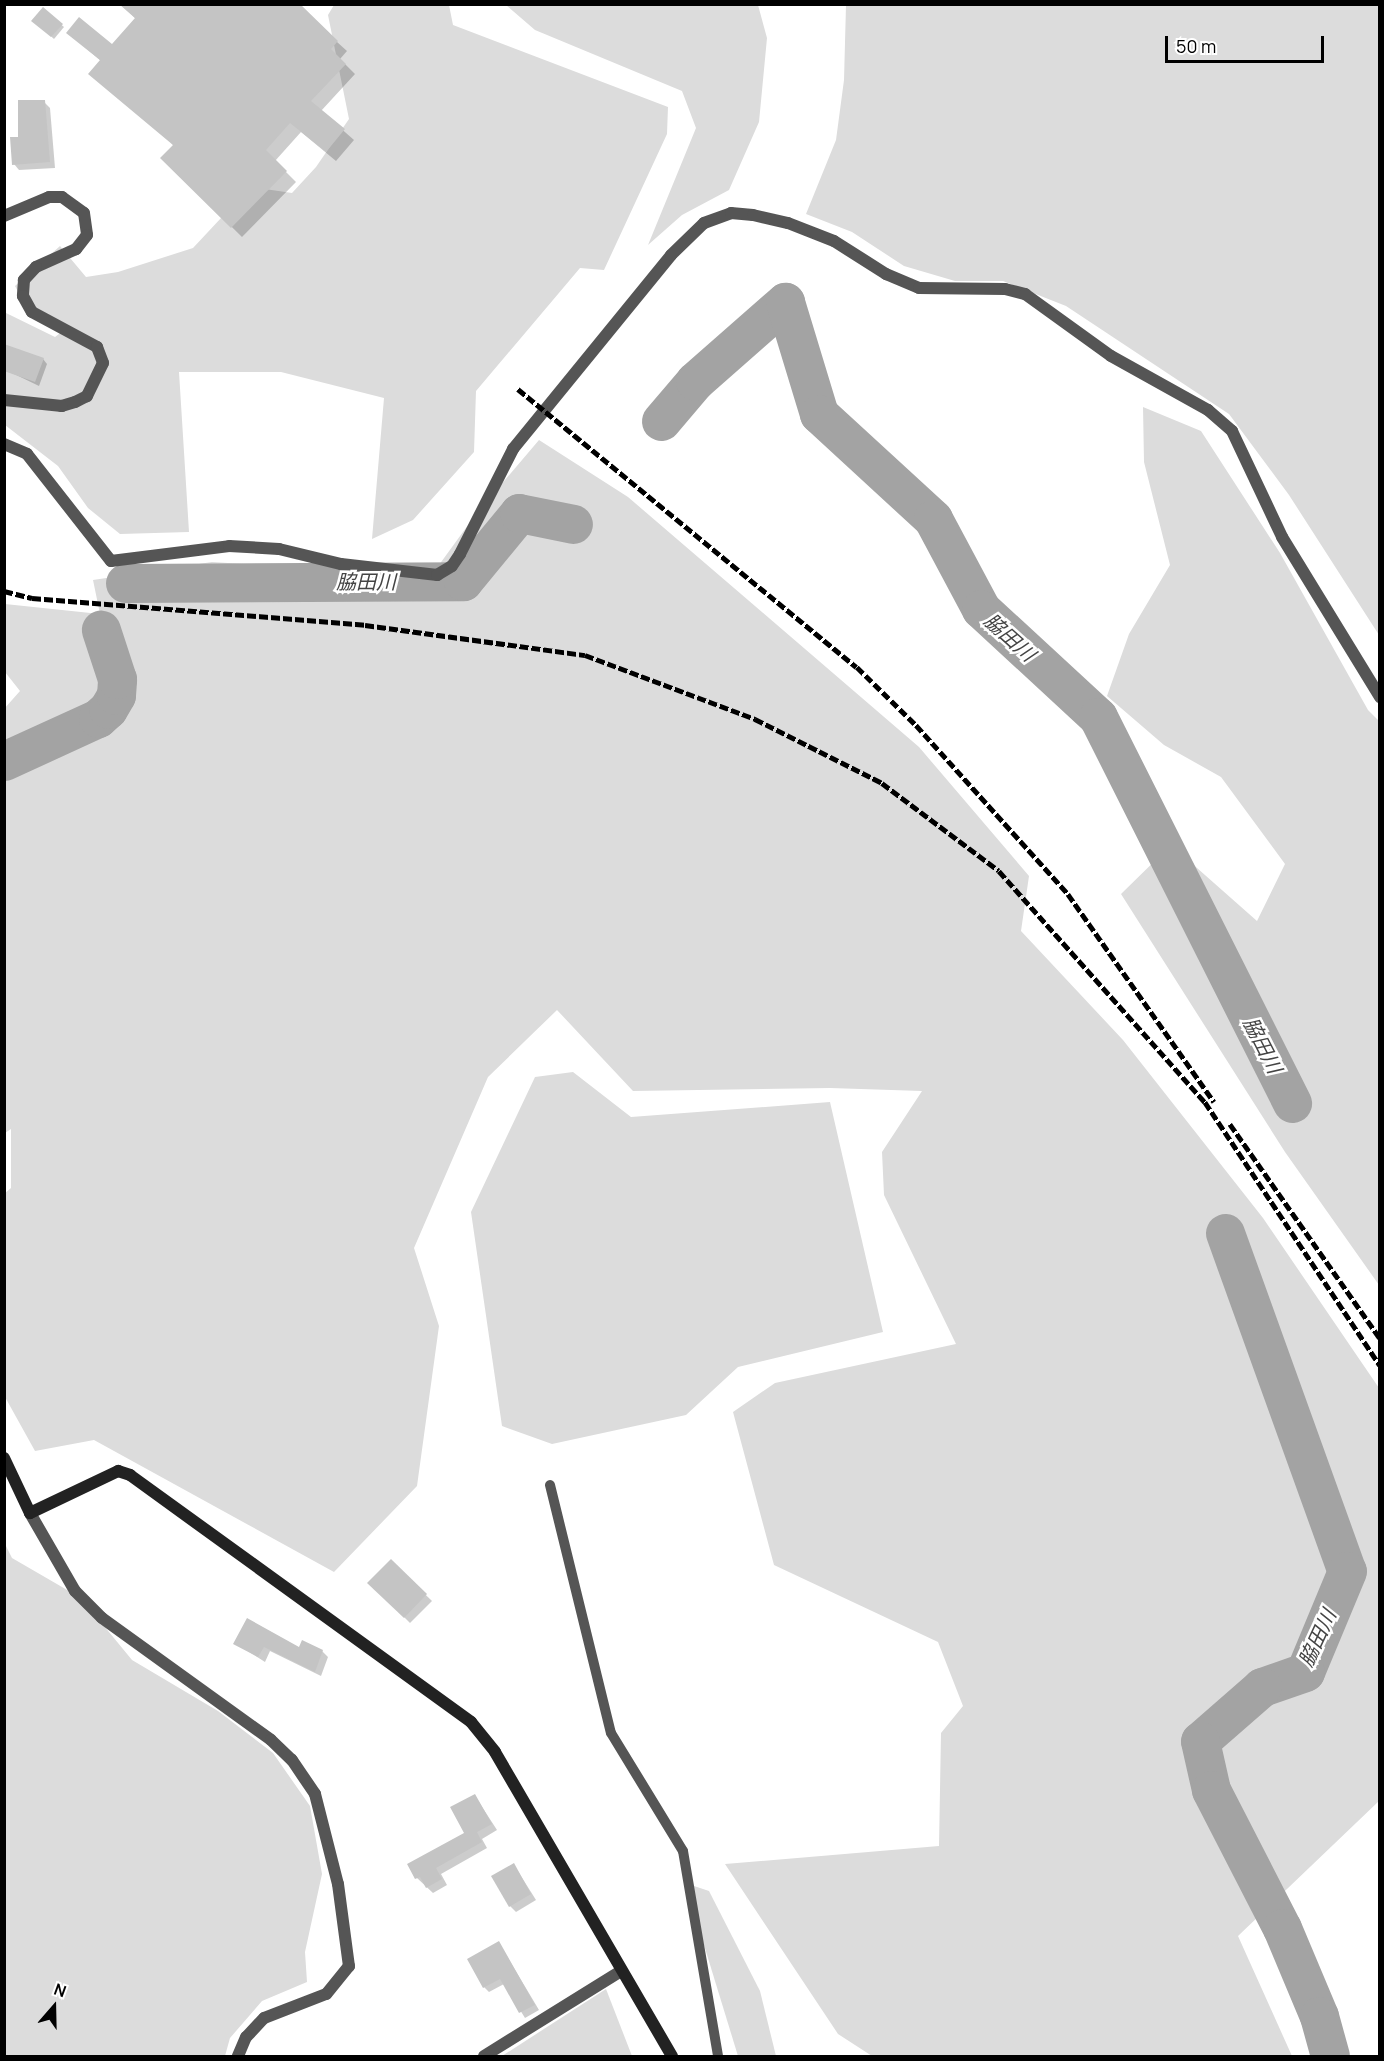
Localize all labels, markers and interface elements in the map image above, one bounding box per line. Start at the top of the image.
scale bar [1168,24,1327,62]
text: 50 m [1176,34,1216,58]
water label: 脇田川 [336,569,396,593]
water label: 脇田川 [980,608,1040,666]
water label: 脇田川 [1239,1013,1287,1077]
water label: 脇田川 [1293,1606,1341,1670]
north arrow [24,1977,84,2037]
text: N [51,1978,69,2002]

